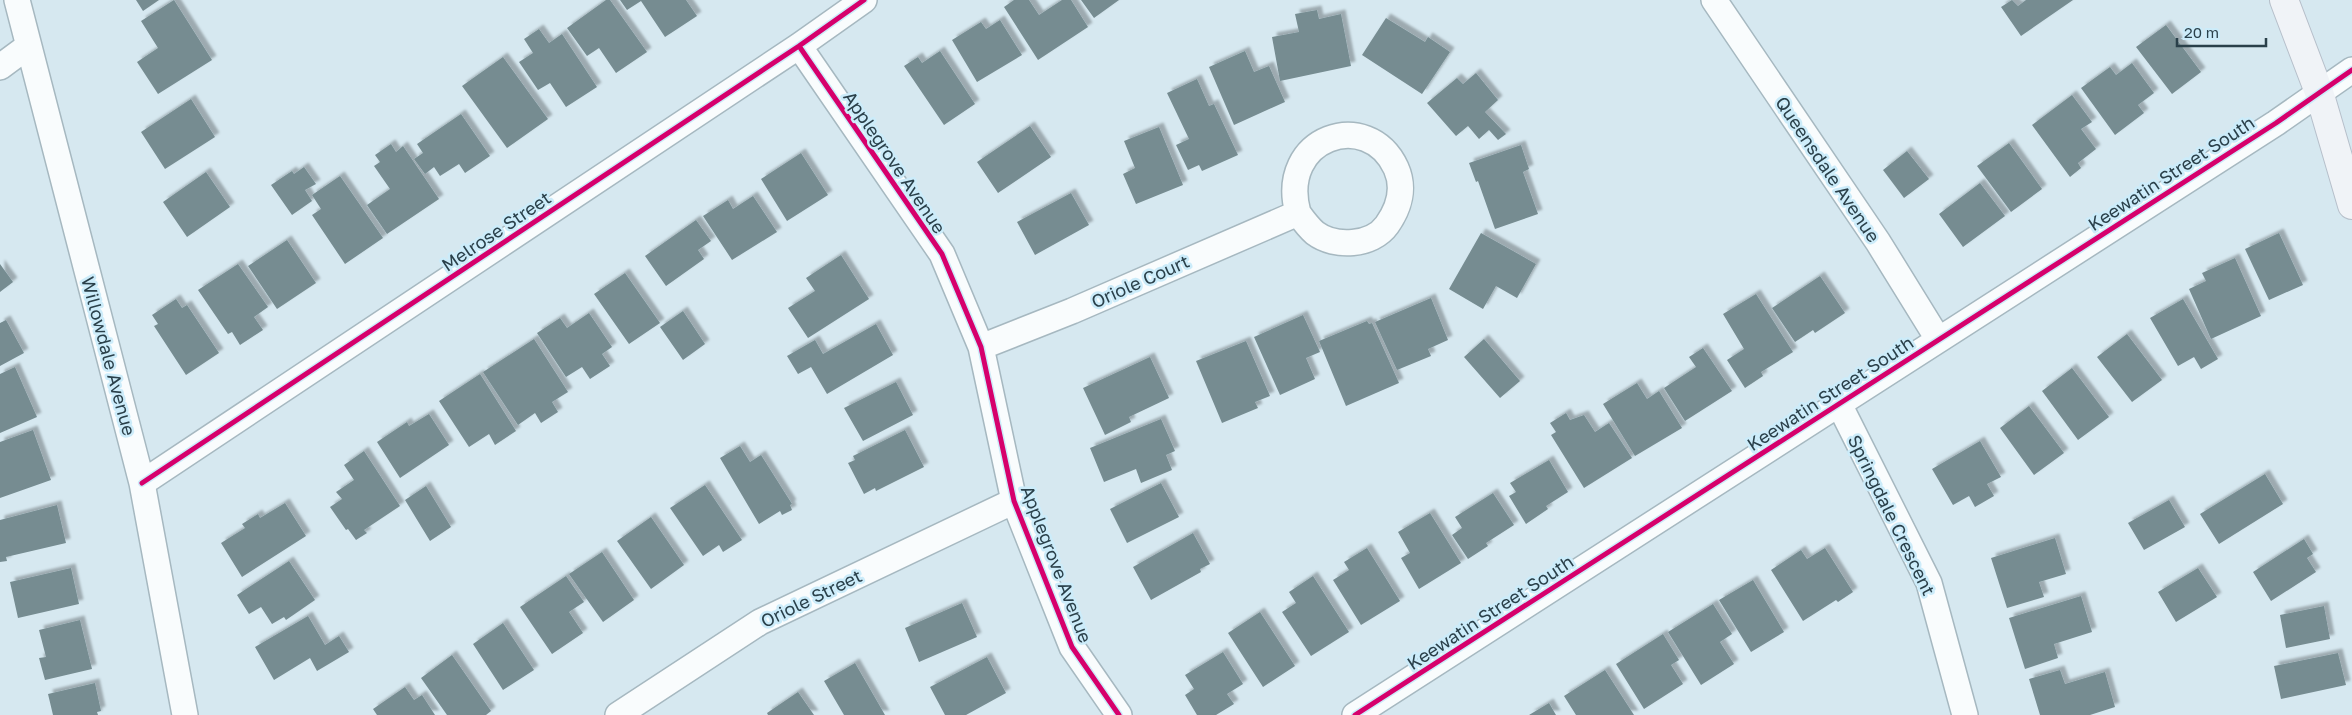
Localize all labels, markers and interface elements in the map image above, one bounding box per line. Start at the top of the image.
scale bar [2177,15,2266,47]
text: 20 m [2184,23,2219,41]
street label: Applegrove Avenue [839,87,951,237]
street label: Queensdale Avenue [1771,92,1885,246]
street label: Keewatin Street South [2084,111,2258,235]
street label: Melrose Street [437,186,555,276]
street label: Oriole Court [1088,250,1192,312]
street label: Willowdale Avenue [77,274,141,438]
street label: Keewatin Street South [1743,331,1917,455]
street label: Springdale Crescent [1844,431,1940,599]
street label: Applegrove Avenue [1017,482,1097,646]
street label: Keewatin Street South [1403,550,1577,674]
street label: Oriole Street [757,564,865,632]

